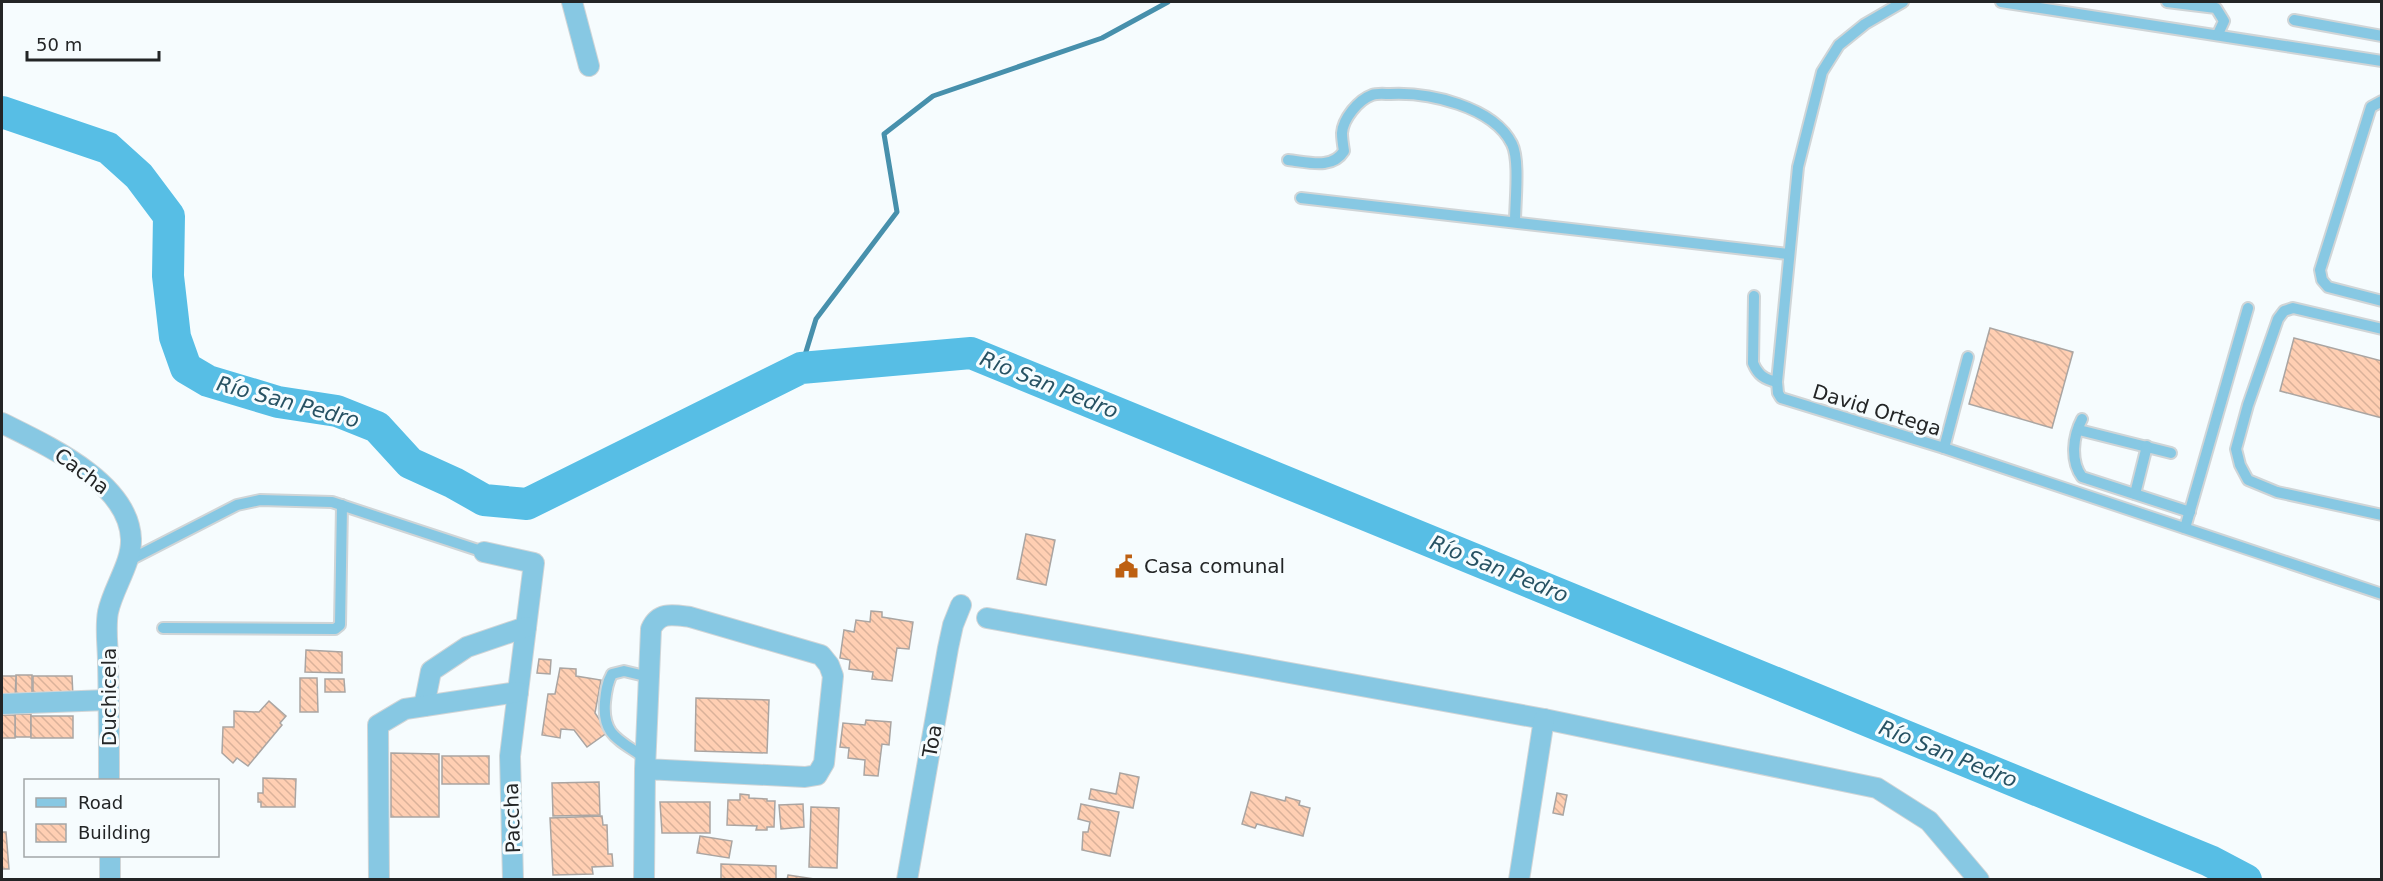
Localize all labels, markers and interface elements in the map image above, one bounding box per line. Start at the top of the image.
scale bar [27,24,159,62]
text: 50 m [36,34,82,55]
water label: Río San Pedro [977,346,1121,424]
water label: Río San Pedro [214,371,362,433]
street label: David Ortega [1810,379,1944,441]
street label: Cacha [50,443,114,499]
water label: Río San Pedro [1427,530,1571,608]
public building icon: Casa comunal [1113,553,1139,579]
place label: Casa comunal [1144,554,1285,578]
street label: Duchicela [97,648,121,746]
water label: Río San Pedro [1876,715,2020,793]
street label: Toa [917,723,947,760]
legend [24,779,219,857]
street label: Paccha [499,782,525,854]
text: Road [78,792,123,813]
text: Building [78,822,151,843]

